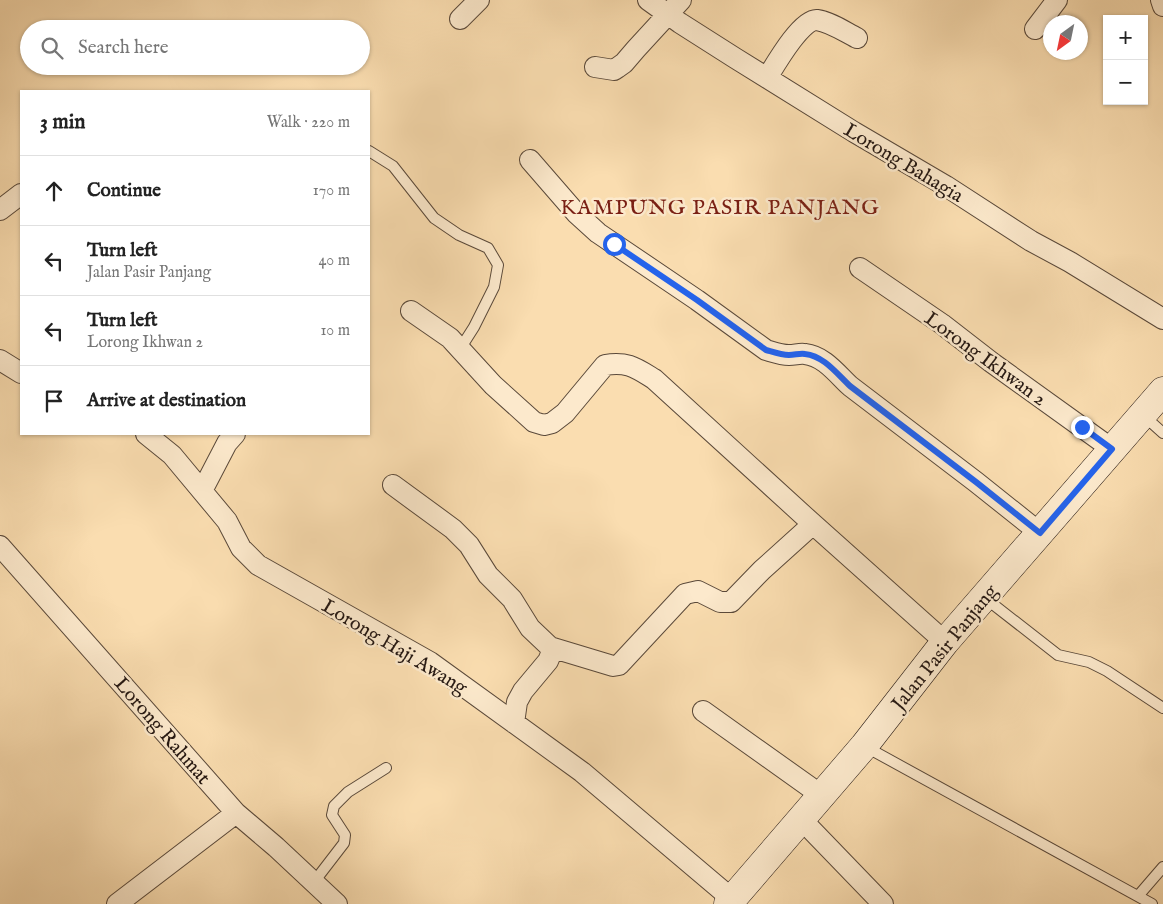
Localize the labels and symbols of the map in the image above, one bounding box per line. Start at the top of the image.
north arrow [1043,15,1088,60]
street label: Lorong Bahagia [839,118,968,209]
district label: KAMPUNG PASIR PANJANG [560,194,880,222]
route start [603,233,626,256]
street label: Lorong Ikhwan 2 [919,307,1051,412]
route end [1071,416,1094,439]
street label: Jalan Pasir Panjang [885,579,1004,718]
street label: Lorong Haji Awang [317,594,473,701]
street label: Lorong Rahmat [108,672,215,790]

